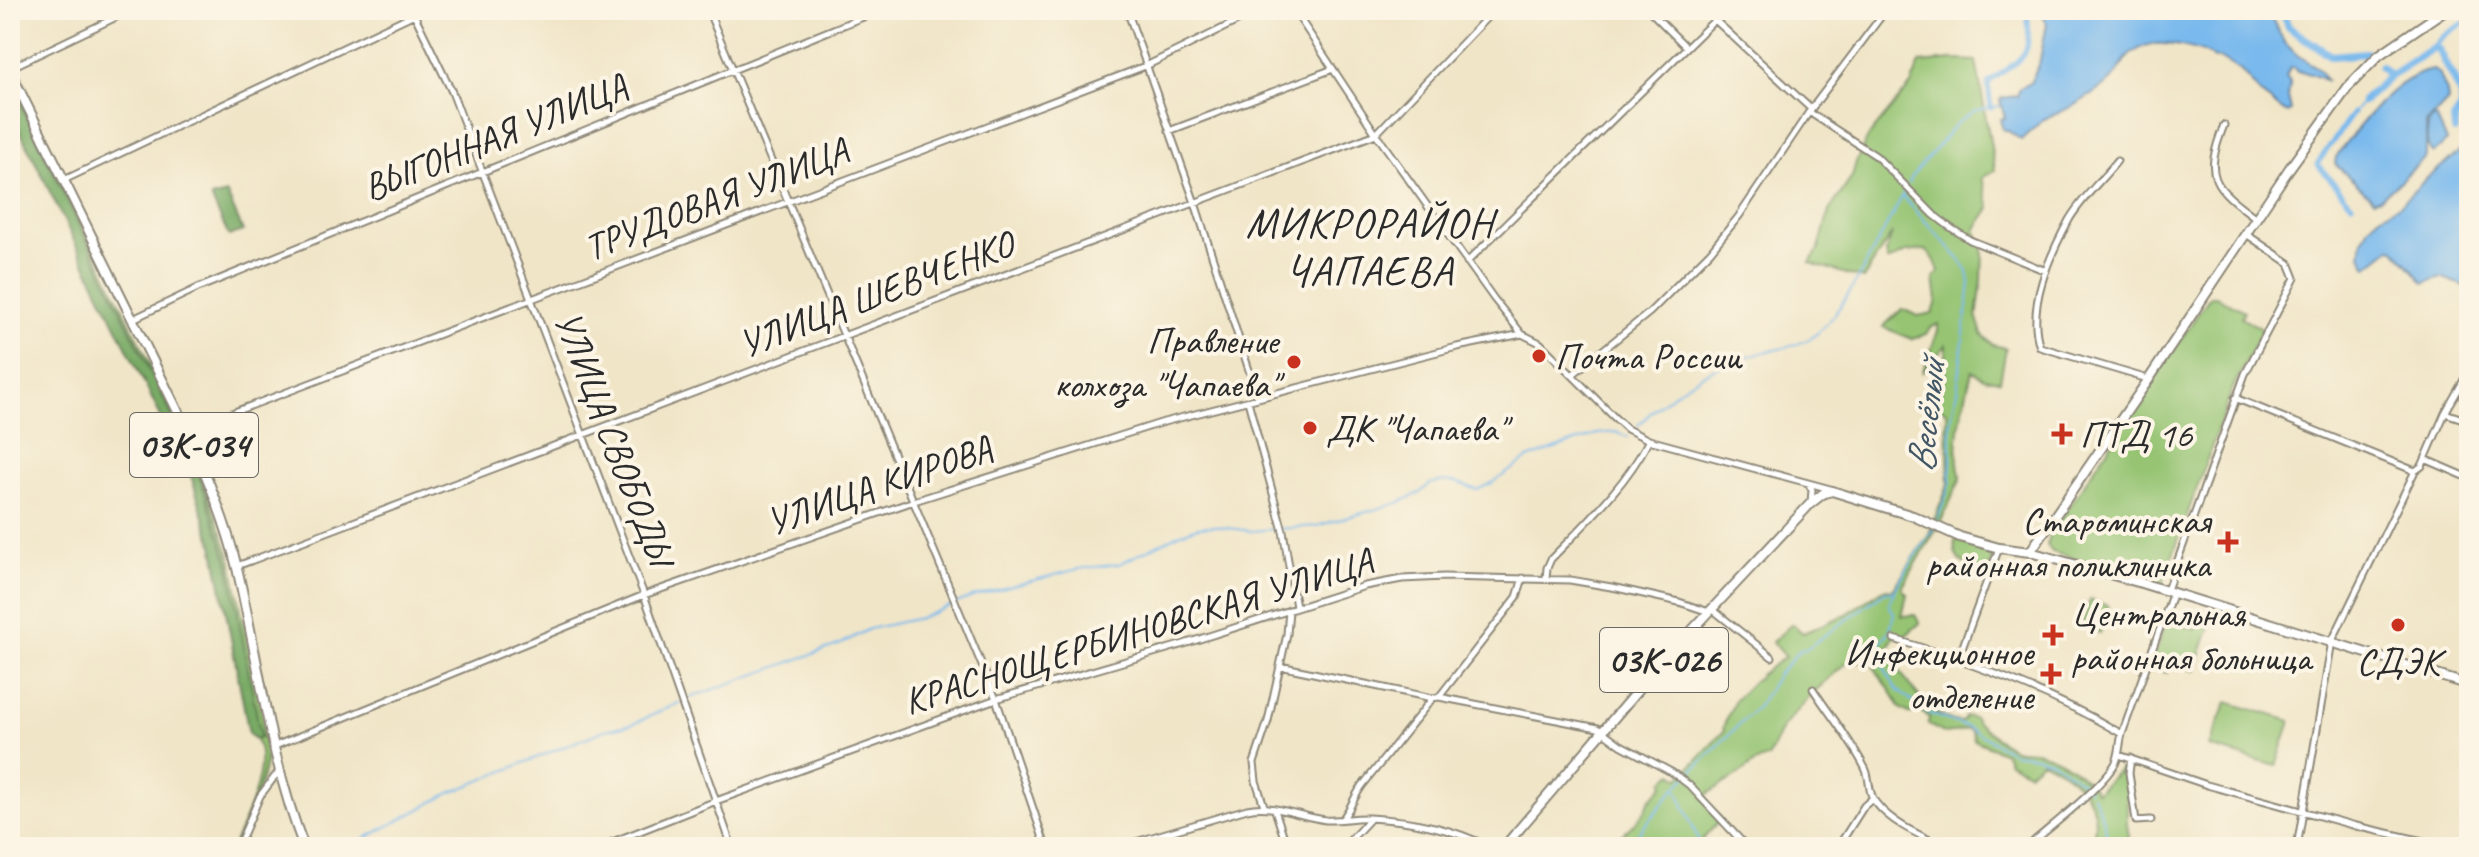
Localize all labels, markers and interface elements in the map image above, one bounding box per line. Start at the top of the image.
street label: ВЫГОННАЯ УЛИЦА [356,62,635,211]
street label: ТРУДОВАЯ УЛИЦА [577,126,856,271]
district label: МИКРОРАЙОН ЧАПАЕВА [1246,197,1499,298]
street label: УЛИЦА ШЕВЧЕНКО [732,219,1024,368]
street label: УЛИЦА СВОБОДЫ [544,304,686,577]
place label: Правление колхоза "Чапаева" [1054,317,1285,408]
place label: Почта России [1555,333,1743,380]
marker: Почта России [1530,347,1548,365]
water label: Весёлый [1895,350,1958,475]
marker: Правление колхоза "Чапаева" [1285,353,1303,371]
place label: ДК "Чапаева" [1326,405,1513,452]
place label: ПТД 16 [2080,411,2194,458]
road number: 03К-034 [130,413,258,477]
marker: ДК "Чапаева" [1301,419,1319,437]
marker: ПТД 16 [2051,423,2073,445]
street label: УЛИЦА КИРОВА [760,424,999,546]
place label: Староминская районная поликлиника [1926,497,2213,588]
marker: Староминская районная поликлиника [2217,531,2239,553]
street label: КРАСНОЩЕРБИНОВСКАЯ УЛИЦА [898,537,1380,725]
place label: Центральная районная больница [2071,590,2314,681]
marker: СДЭК [2389,616,2407,634]
marker: Центральная районная больница [2042,624,2064,646]
road number: 03К-026 [1600,628,1728,692]
place label: Инфекционное отделение [1845,629,2036,720]
place label: СДЭК [2356,638,2447,685]
marker: Инфекционное отделение [2040,663,2062,685]

